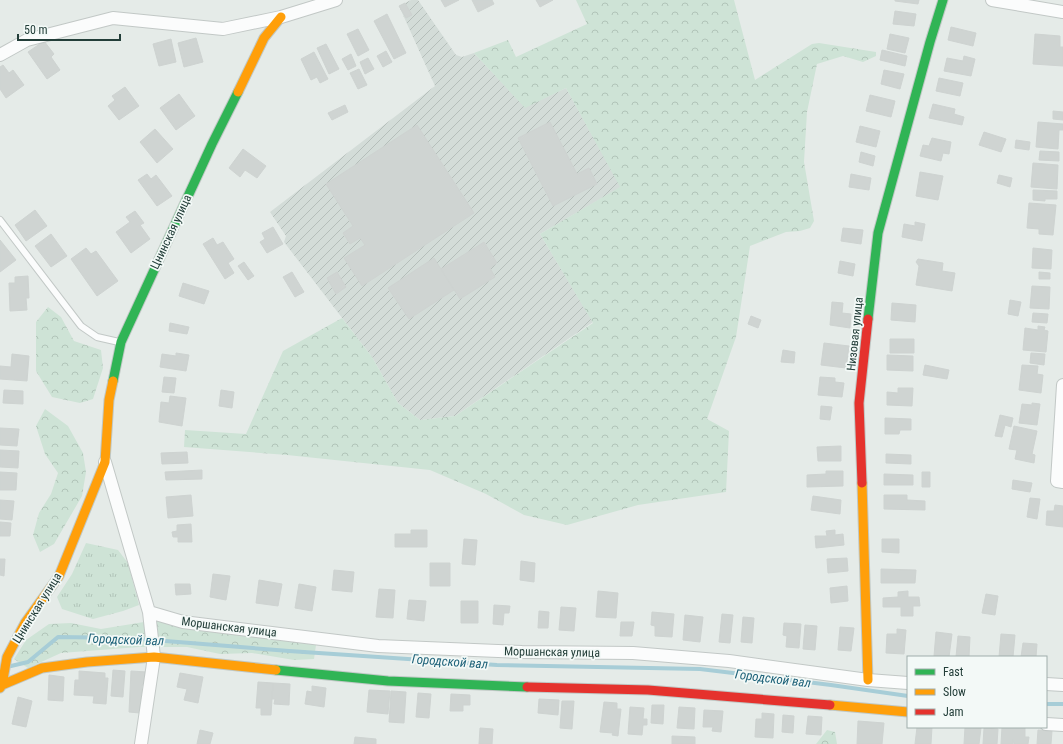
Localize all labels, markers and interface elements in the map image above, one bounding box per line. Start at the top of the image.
scale bar [18,16,120,42]
text: 50 m [24,23,48,37]
street label: Цнинская улица [148,192,194,272]
street label: Низовая улица [844,296,866,372]
street label: Цнинская улица [10,570,64,646]
street label: Моршанская улица [181,614,278,640]
water label: Городской вал [88,631,165,648]
street label: Моршанская улица [504,644,600,660]
water label: Городской вал [411,651,489,672]
legend [907,656,1047,728]
text: Fast [943,665,964,679]
water label: Городской вал [734,666,812,691]
text: Slow [943,685,966,699]
text: Jam [943,705,964,719]

